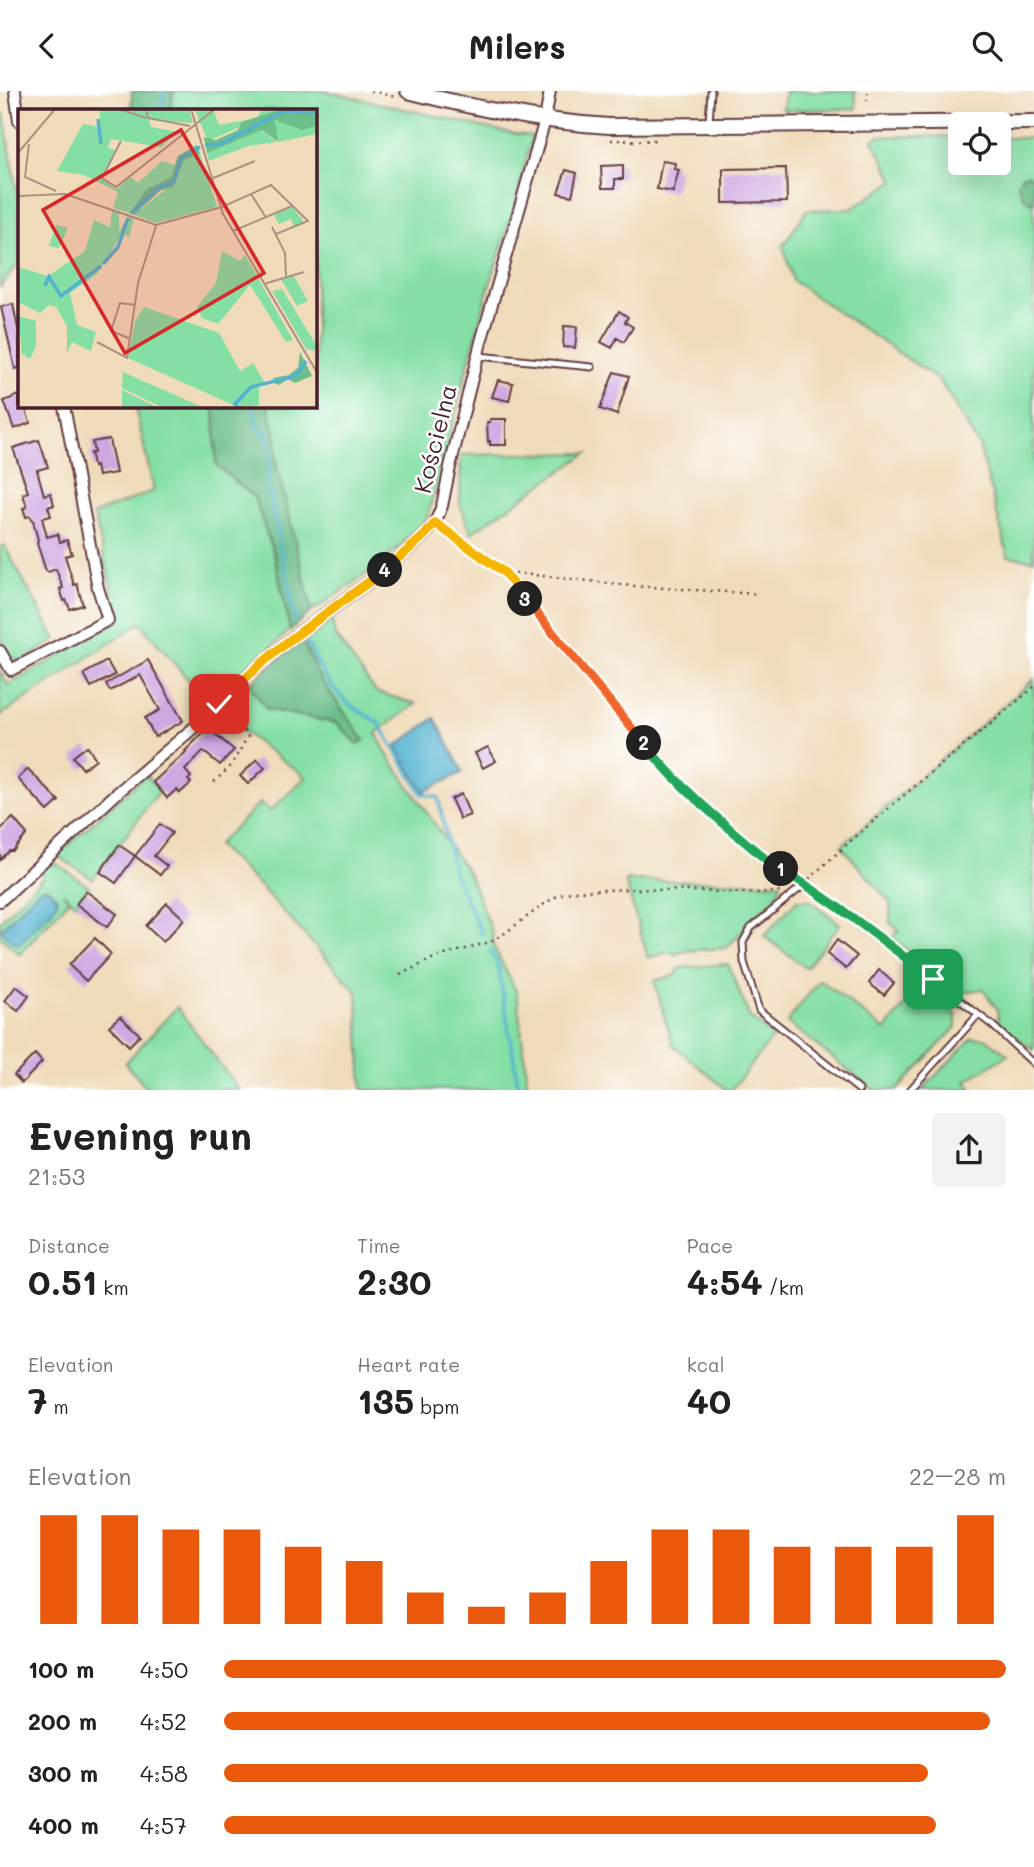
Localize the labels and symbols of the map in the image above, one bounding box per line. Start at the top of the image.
inset map [18,109,317,408]
street label: Kościelna [406,381,463,496]
pin: 4 [368,553,402,587]
pin: 3 [508,581,542,617]
pin [189,674,249,734]
pin: 2 [626,725,662,761]
pin: 1 [764,851,798,887]
pin [903,949,963,1009]

